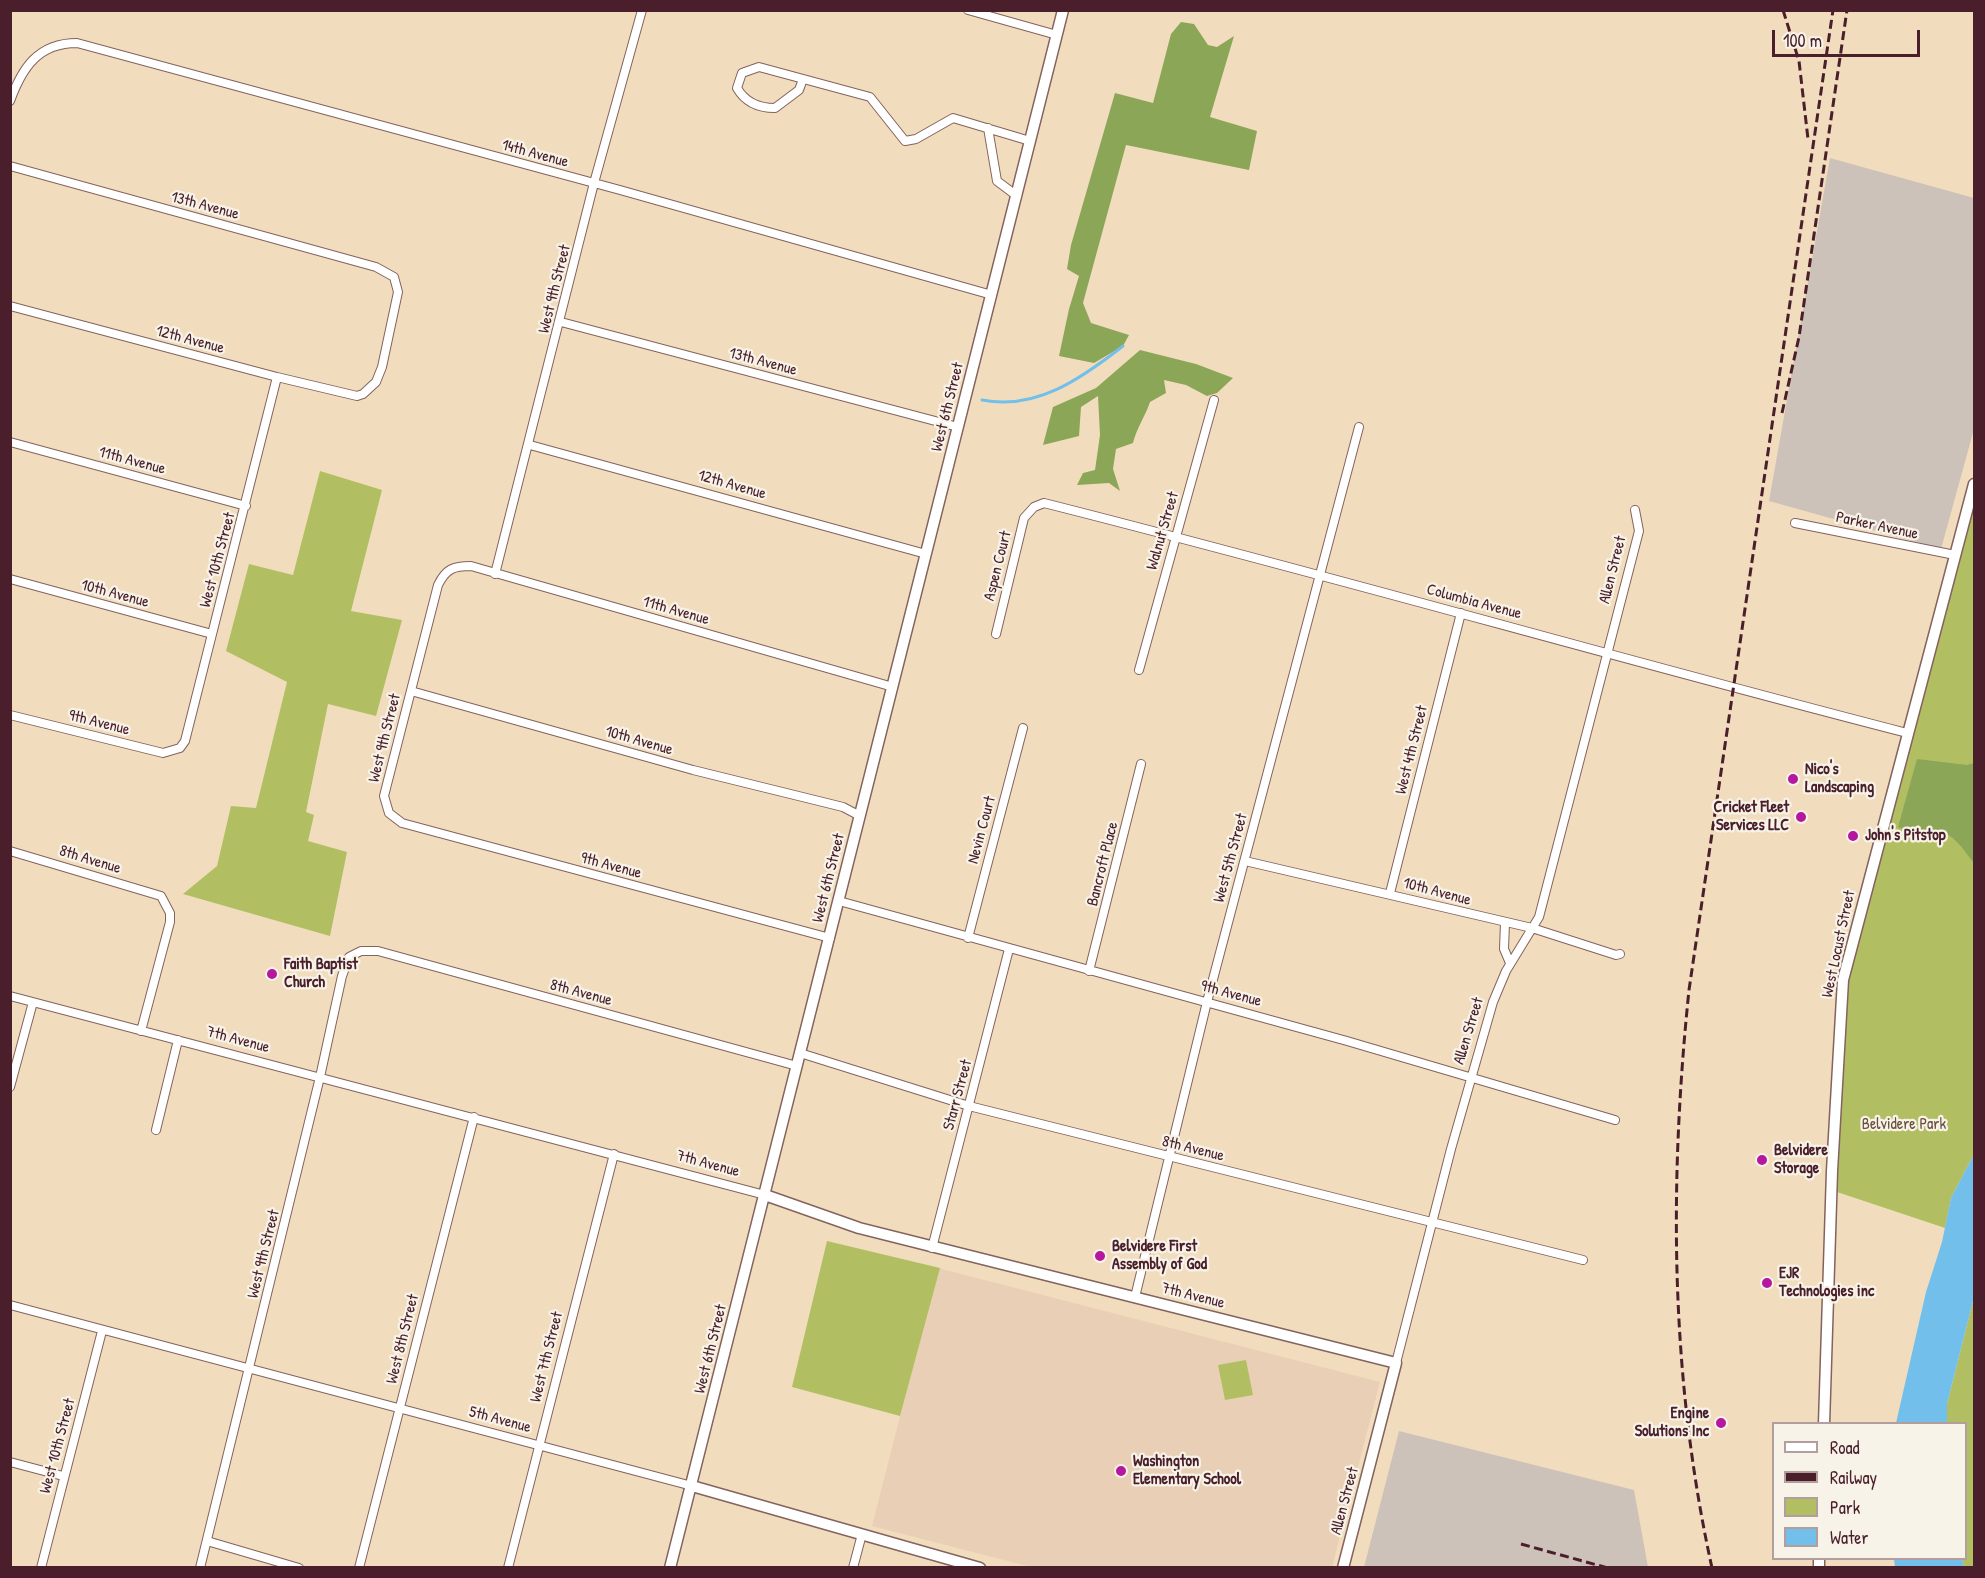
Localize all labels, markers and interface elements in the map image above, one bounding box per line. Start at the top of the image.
scale bar [1775,18,1924,56]
text: 100 m [1783,28,1822,53]
street label: 14th Avenue [500,136,570,172]
street label: 13th Avenue [169,188,241,224]
street label: West 9th Street [535,243,575,335]
street label: 12th Avenue [154,322,226,358]
street label: 13th Avenue [727,344,799,380]
street label: West 6th Street [928,360,968,454]
street label: 11th Avenue [97,443,167,479]
street label: 12th Avenue [696,466,768,504]
street label: Walnut Street [1143,490,1183,572]
street label: Parker Avenue [1834,508,1920,544]
street label: West 10th Street [196,510,240,610]
street label: Aspen Court [980,529,1016,603]
street label: Allen Street [1595,534,1631,606]
street label: 10th Avenue [79,576,151,612]
street label: Columbia Avenue [1424,580,1524,624]
street label: 11th Avenue [641,592,711,630]
street label: West 9th Street [365,692,405,784]
street label: West 4th Street [1392,704,1432,796]
street label: 9th Avenue [66,706,132,740]
street label: 10th Avenue [603,722,675,760]
place label: Nico's Landscaping [1805,760,1874,798]
marker: Nico's Landscaping [1786,772,1800,786]
street label: Nevin Court [964,794,1000,866]
place label: Cricket Fleet Services LLC [1714,798,1789,836]
marker: Cricket Fleet Services LLC [1794,810,1808,824]
street label: West 5th Street [1210,811,1252,905]
street label: Bancroft Place [1083,820,1123,908]
place label: John's Pitstop [1865,826,1946,846]
marker: John's Pitstop [1846,829,1860,843]
street label: West 6th Street [809,831,849,925]
street label: 8th Avenue [57,842,123,878]
street label: 9th Avenue [578,849,644,883]
street label: 10th Avenue [1401,874,1473,910]
street label: West Locust Street [1818,889,1860,999]
place label: Faith Baptist Church [284,955,358,993]
marker: Faith Baptist Church [265,967,279,981]
street label: 8th Avenue [548,976,614,1010]
street label: 9th Avenue [1198,977,1264,1011]
street label: Allen Street [1450,995,1488,1067]
street label: 7th Avenue [204,1022,272,1058]
street label: Starr Street [939,1058,977,1132]
park label: Belvidere Park [1862,1115,1946,1135]
street label: 8th Avenue [1160,1132,1226,1166]
place label: Belvidere Storage [1774,1141,1828,1179]
street label: 7th Avenue [674,1146,742,1182]
marker: Belvidere Storage [1755,1153,1769,1167]
street label: West 9th Street [244,1208,284,1300]
place label: Belvidere First Assembly of God [1112,1237,1207,1275]
marker: Belvidere First Assembly of God [1093,1249,1107,1263]
place label: EJR Technologies inc [1779,1264,1874,1302]
marker: EJR Technologies inc [1760,1276,1774,1290]
street label: 7th Avenue [1159,1279,1227,1313]
street label: West 8th Street [383,1292,423,1386]
street label: West 6th Street [691,1302,731,1396]
street label: West 7th Street [526,1310,568,1404]
street label: West 10th Street [36,1396,80,1496]
street label: 5th Avenue [467,1403,533,1437]
place label: Engine Solutions Inc [1635,1404,1709,1442]
marker: Engine Solutions Inc [1714,1416,1728,1430]
legend [1772,1422,1967,1560]
text: Road [1830,1435,1860,1460]
place label: Washington Elementary School [1133,1452,1241,1490]
marker: Washington Elementary School [1114,1464,1128,1478]
street label: Allen Street [1327,1465,1363,1537]
text: Railway [1830,1465,1877,1490]
text: Park [1830,1495,1860,1520]
text: Water [1830,1525,1868,1550]

